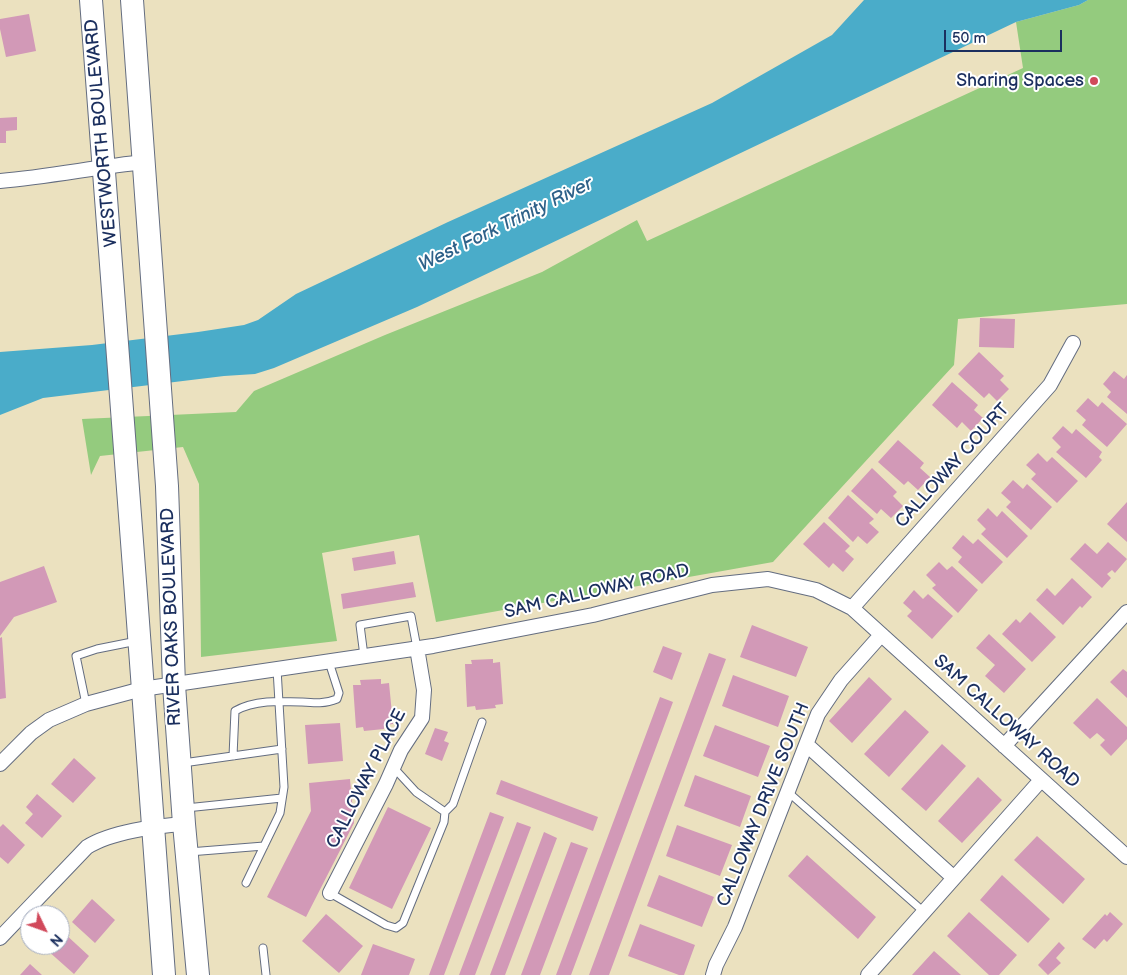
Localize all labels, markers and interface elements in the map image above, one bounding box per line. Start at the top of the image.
street label: WESTWORTH BOULEVARD [81,18,123,248]
scale bar [947,20,1064,52]
text: 50 m [952,29,986,48]
place label: Sharing Spaces [956,70,1084,92]
marker: Sharing Spaces [1088,75,1100,87]
water label: West Fork Trinity River [415,173,597,277]
street label: CALLOWAY COURT [891,399,1015,533]
street label: RIVER OAKS BOULEVARD [157,507,187,727]
street label: SAM CALLOWAY ROAD [502,560,692,624]
street label: SAM CALLOWAY ROAD [928,651,1084,793]
street label: CALLOWAY DRIVE SOUTH [713,700,815,910]
street label: CALLOWAY PLACE [322,706,412,852]
north arrow [20,905,70,955]
text: N [46,930,66,949]

